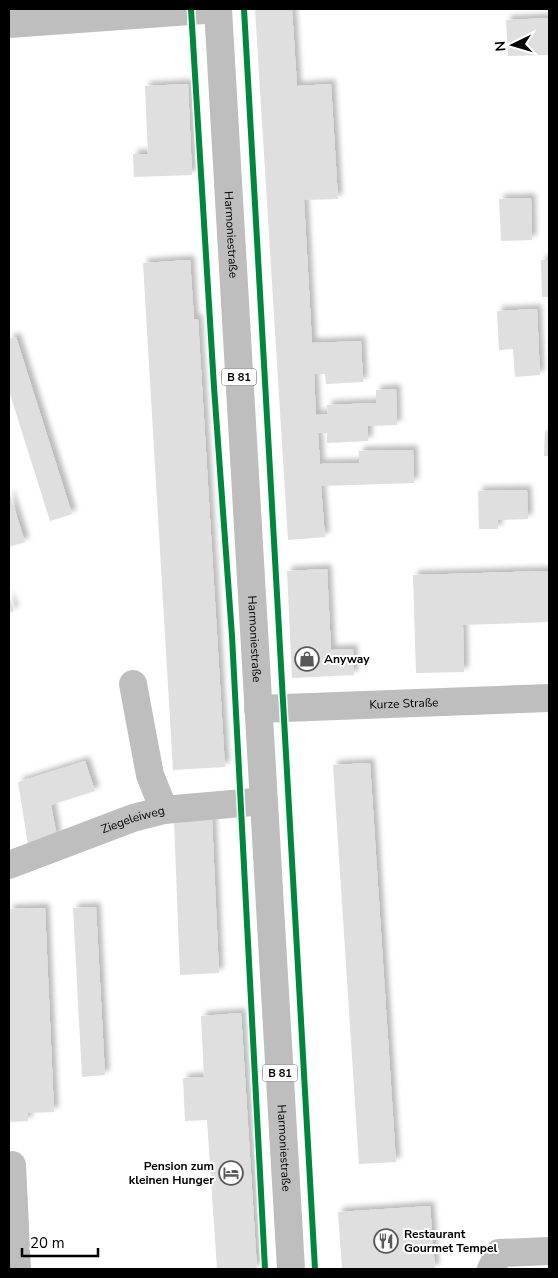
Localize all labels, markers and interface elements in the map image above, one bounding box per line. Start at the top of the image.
north arrow [488,20,538,70]
text: N [491,40,510,52]
street label: Harmoniestraße [221,191,242,279]
road number: B 81 [222,368,256,386]
street label: Harmoniestraße [244,595,265,683]
shop icon: Anyway [294,646,320,672]
place label: Anyway [324,651,370,667]
street label: Kurze Straße [369,694,439,713]
street label: Ziegeleiweg [99,802,166,837]
road number: B 81 [262,1064,298,1082]
street label: Harmoniestraße [273,1104,295,1192]
place label: Pension zum kleinen Hunger [129,1158,214,1188]
hotel icon: Pension zum kleinen Hunger [218,1160,244,1186]
scale bar [22,1226,99,1258]
place label: Restaurant Gourmet Tempel [404,1226,497,1256]
restaurant icon: Restaurant Gourmet Tempel [373,1228,399,1254]
text: 20 m [30,1233,65,1253]

